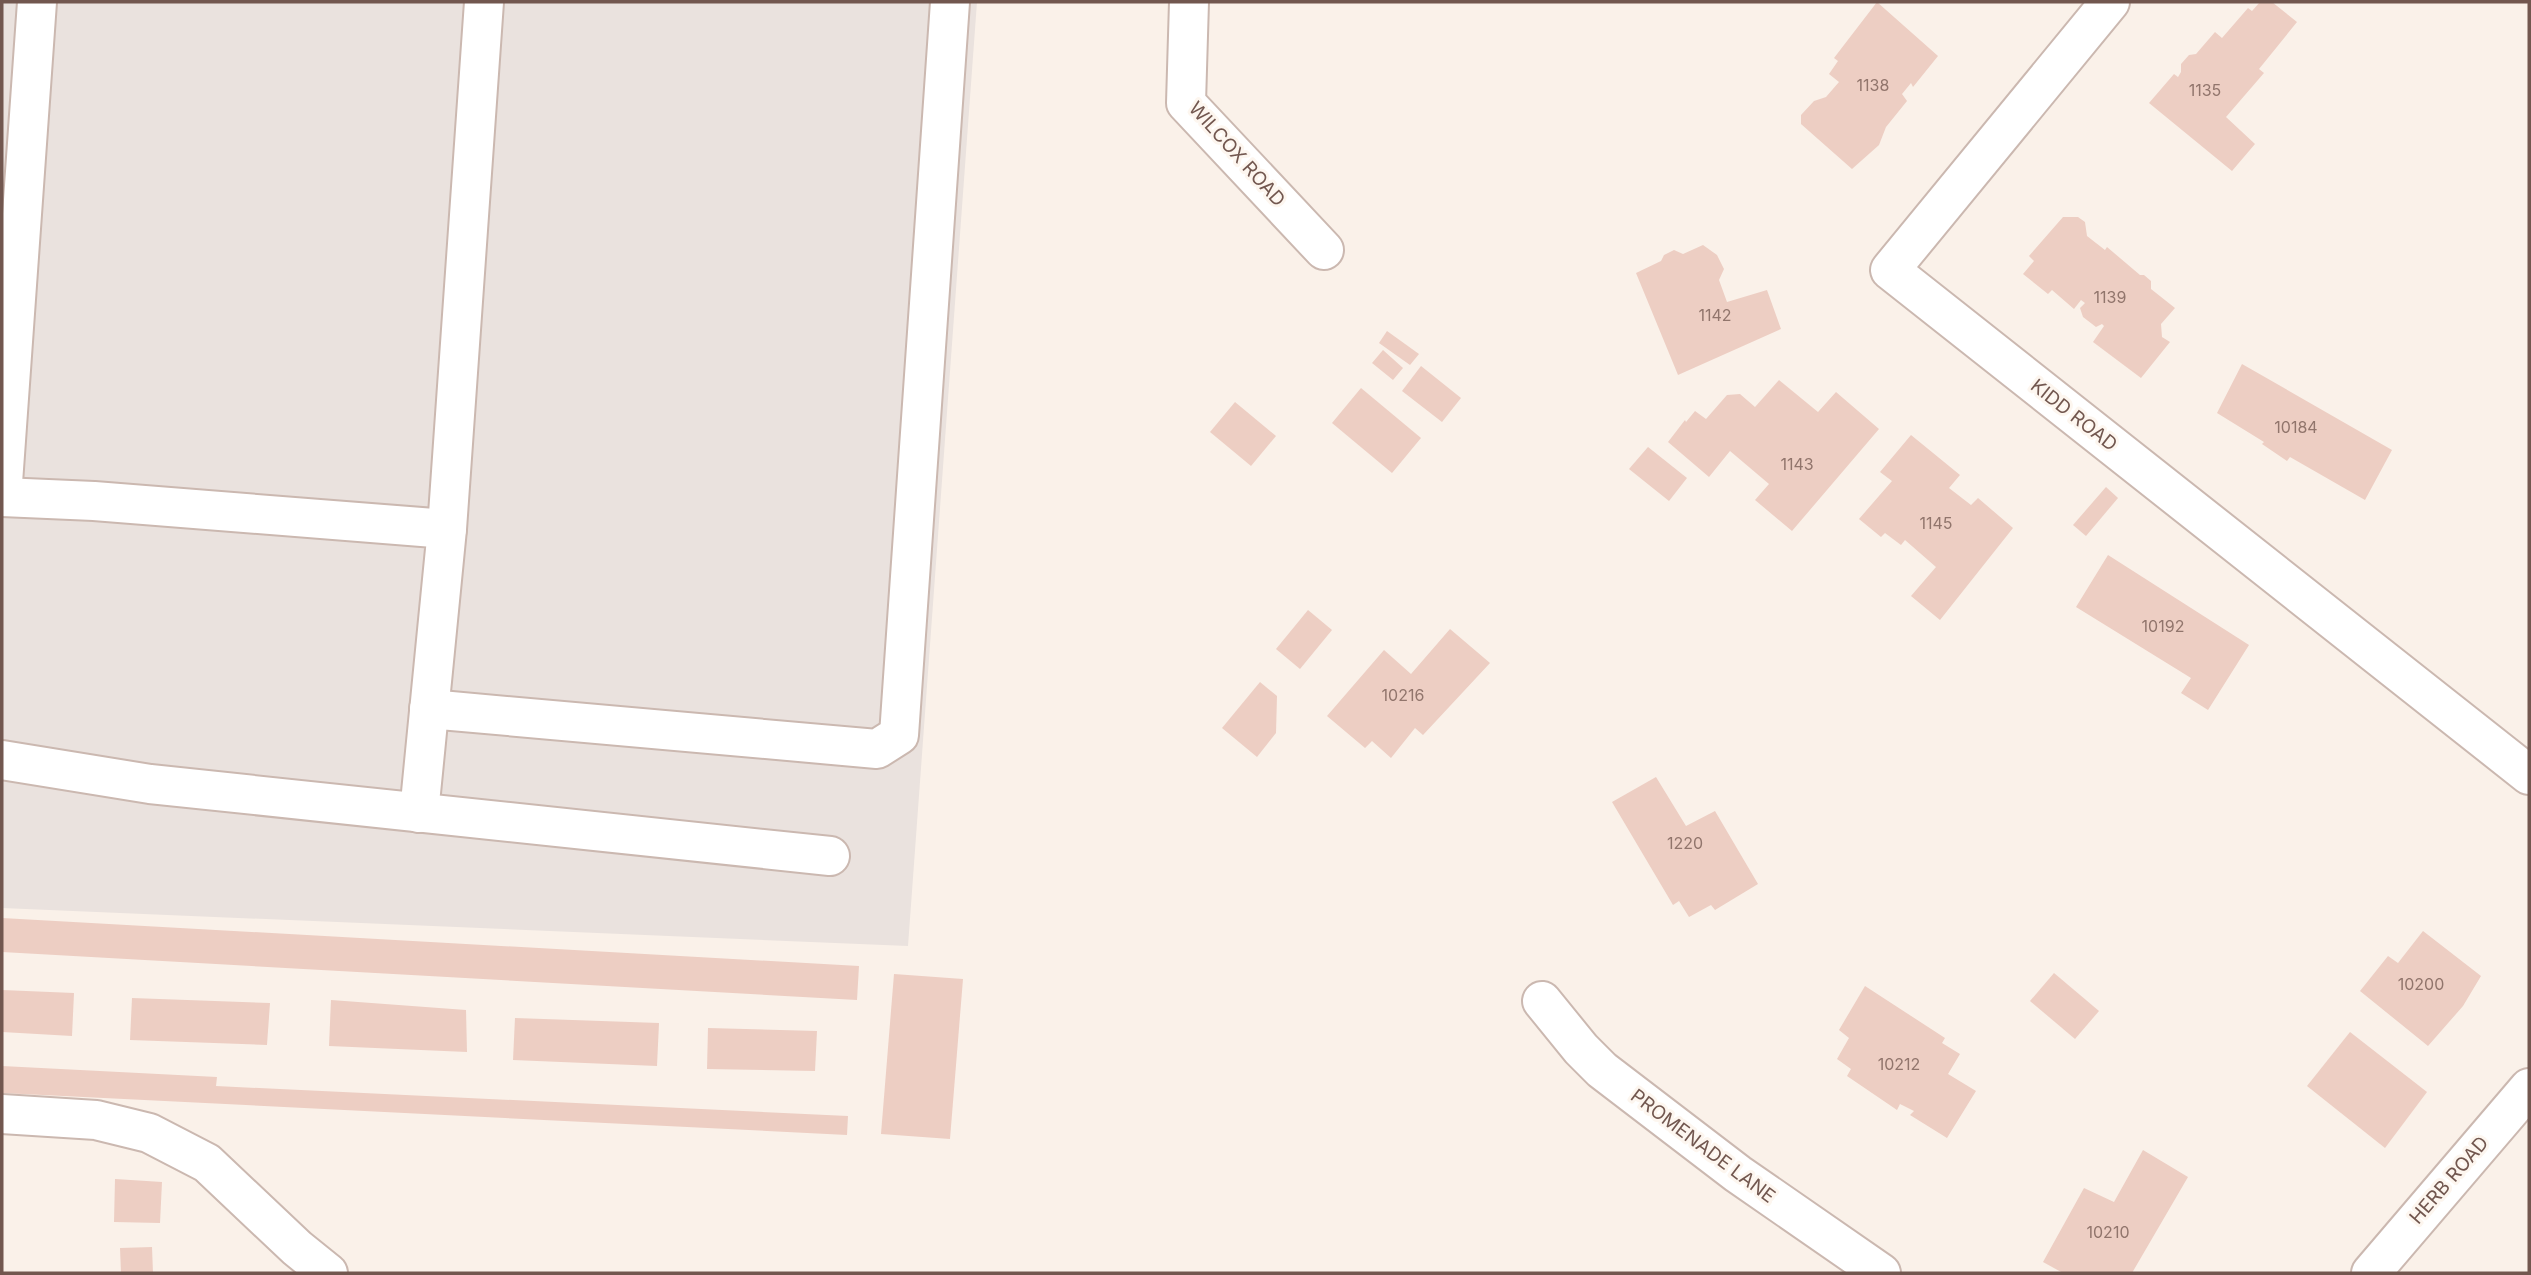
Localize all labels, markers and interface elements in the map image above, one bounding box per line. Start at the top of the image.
house number: 1138 [1857,75,1889,95]
house number: 1135 [2189,80,2221,100]
street label: WILCOX ROAD [1184,97,1290,211]
house number: 1139 [2094,287,2126,307]
house number: 1142 [1698,305,1732,325]
street label: KIDD ROAD [2026,374,2122,456]
house number: 10184 [2274,417,2318,437]
house number: 1143 [1780,454,1814,474]
house number: 1145 [1919,513,1953,533]
house number: 10192 [2142,616,2184,636]
house number: 10216 [1382,685,1424,705]
house number: 1220 [1667,833,1703,853]
house number: 10200 [2398,974,2444,994]
house number: 10212 [1878,1054,1920,1074]
street label: PROMENADE LANE [1626,1084,1780,1208]
street label: HERB ROAD [2405,1132,2493,1228]
house number: 10210 [2087,1222,2129,1242]

